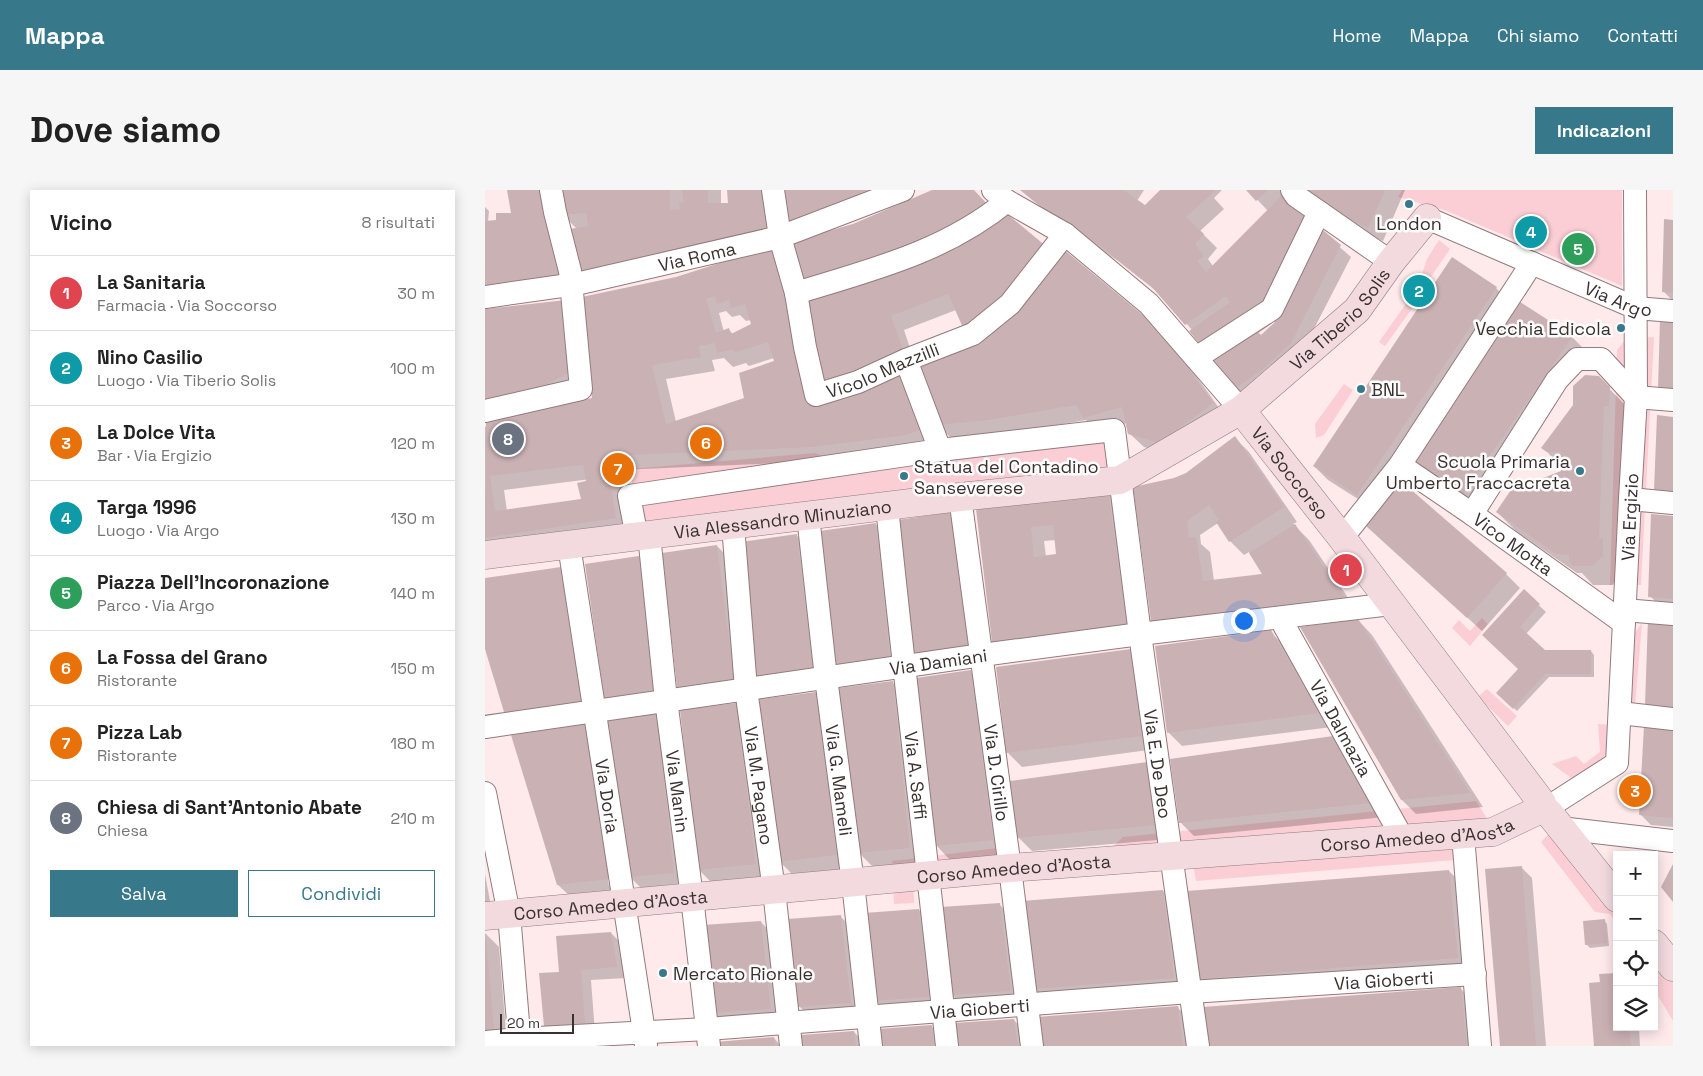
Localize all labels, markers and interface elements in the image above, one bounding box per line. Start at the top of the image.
text: Mappa [25,20,105,51]
text: Home [1332,24,1382,47]
text: Mappa [1410,24,1469,47]
text: Chi siamo [1497,24,1579,47]
text: Contatti [1607,24,1678,47]
button: Indicazioni [1535,107,1673,154]
text: Dove siamo [30,108,221,152]
marker: London [1403,198,1415,210]
text: Vicino [50,209,112,236]
text: 8 risultati [362,212,435,233]
place label: London [1376,212,1442,235]
pin: 4 [1515,213,1547,251]
pin: 5 [1562,230,1594,268]
street label: Via Roma [656,236,738,276]
street label: Via Tiberio Solis [1285,263,1395,375]
text: La Sanitaria [97,270,206,295]
pin: 2 [1403,272,1435,310]
street label: Via Argo [1581,276,1653,321]
text: 1 [62,283,70,304]
text: 30 m [397,283,435,304]
text: Farmacia · Via Soccorso [97,295,277,316]
place label: Vecchia Edicola [1475,317,1611,340]
marker: Vecchia Edicola [1615,322,1627,334]
street label: Vicolo Mazzilli [823,337,942,403]
text: Nino Casilio [97,345,203,370]
text: 2 [61,358,71,379]
text: 100 m [390,358,435,379]
text: Luogo · Via Tiberio Solis [97,370,276,391]
place label: BNL [1371,378,1405,401]
marker: BNL [1355,383,1367,395]
text: La Dolce Vita [97,420,216,445]
pin: 8 [492,420,524,458]
street label: Via Soccorso [1247,421,1334,524]
pin: 6 [690,424,722,462]
text: 3 [61,433,71,454]
text: 120 m [391,433,435,454]
text: Bar · Via Ergizio [97,445,212,466]
pin: 7 [602,450,634,488]
place label: Scuola Primaria Umberto Fraccacreta [1386,450,1570,494]
place label: Statua del Contadino Sanseverese [914,455,1099,499]
marker: Scuola Primaria Umberto Fraccacreta [1574,465,1586,477]
marker: Statua del Contadino Sanseverese [898,470,910,482]
street label: Via Ergizio [1615,472,1643,561]
street label: Via Alessandro Minuziano [673,494,893,543]
text: Targa 1996 [97,495,196,520]
street label: Vico Motta [1469,507,1558,580]
text: 4 [61,508,71,529]
text: 130 m [391,508,435,529]
text: Luogo · Via Argo [97,520,219,541]
pin: 1 [1330,551,1362,589]
text: Piazza Dell'Incoronazione [97,570,330,595]
text: 5 [61,583,71,604]
text: 140 m [390,583,435,604]
text: Parco · Via Argo [97,595,215,616]
your location [1231,608,1257,634]
street label: Via Damiani [888,643,989,680]
text: La Fossa del Grano [97,645,268,670]
text: 6 [61,658,71,679]
text: 150 m [391,658,435,679]
text: Ristorante [97,670,177,691]
street label: Via Dalmazia [1305,676,1377,781]
street label: Via E. De Deo [1139,708,1177,820]
text: Pizza Lab [97,720,182,745]
street label: Via D. Cirillo [979,722,1015,823]
street label: Via G. Mameli [821,723,858,837]
street label: Via M. Pagano [740,725,779,846]
street label: Via A. Saffi [900,730,933,821]
text: 7 [62,733,70,754]
text: 180 m [390,733,435,754]
text: Ristorante [97,745,177,766]
street label: Via Manin [661,749,695,834]
street label: Via Doria [591,757,625,835]
pin: 3 [1619,772,1651,810]
text: Chiesa di Sant'Antonio Abate [97,795,362,820]
text: 8 [61,808,71,829]
text: 210 m [391,808,435,829]
street label: Corso Amedeo d'Aosta [1320,812,1518,856]
text: Chiesa [97,820,148,841]
street label: Corso Amedeo d'Aosta [916,849,1112,888]
map controls [1613,851,1658,1031]
button: + [1613,851,1658,896]
button: Salva [50,870,238,917]
button: Condividi [248,870,435,917]
street label: Corso Amedeo d'Aosta [512,884,708,925]
button: − [1613,896,1658,941]
button: locate [1613,941,1658,986]
place label: Mercato Rionale [673,962,813,985]
street label: Via Gioberti [1333,965,1434,994]
marker: Mercato Rionale [657,967,669,979]
button: layers [1613,986,1658,1031]
street label: Via Gioberti [929,993,1030,1023]
scale bar [500,1011,574,1034]
text: 20 m [507,1014,540,1032]

